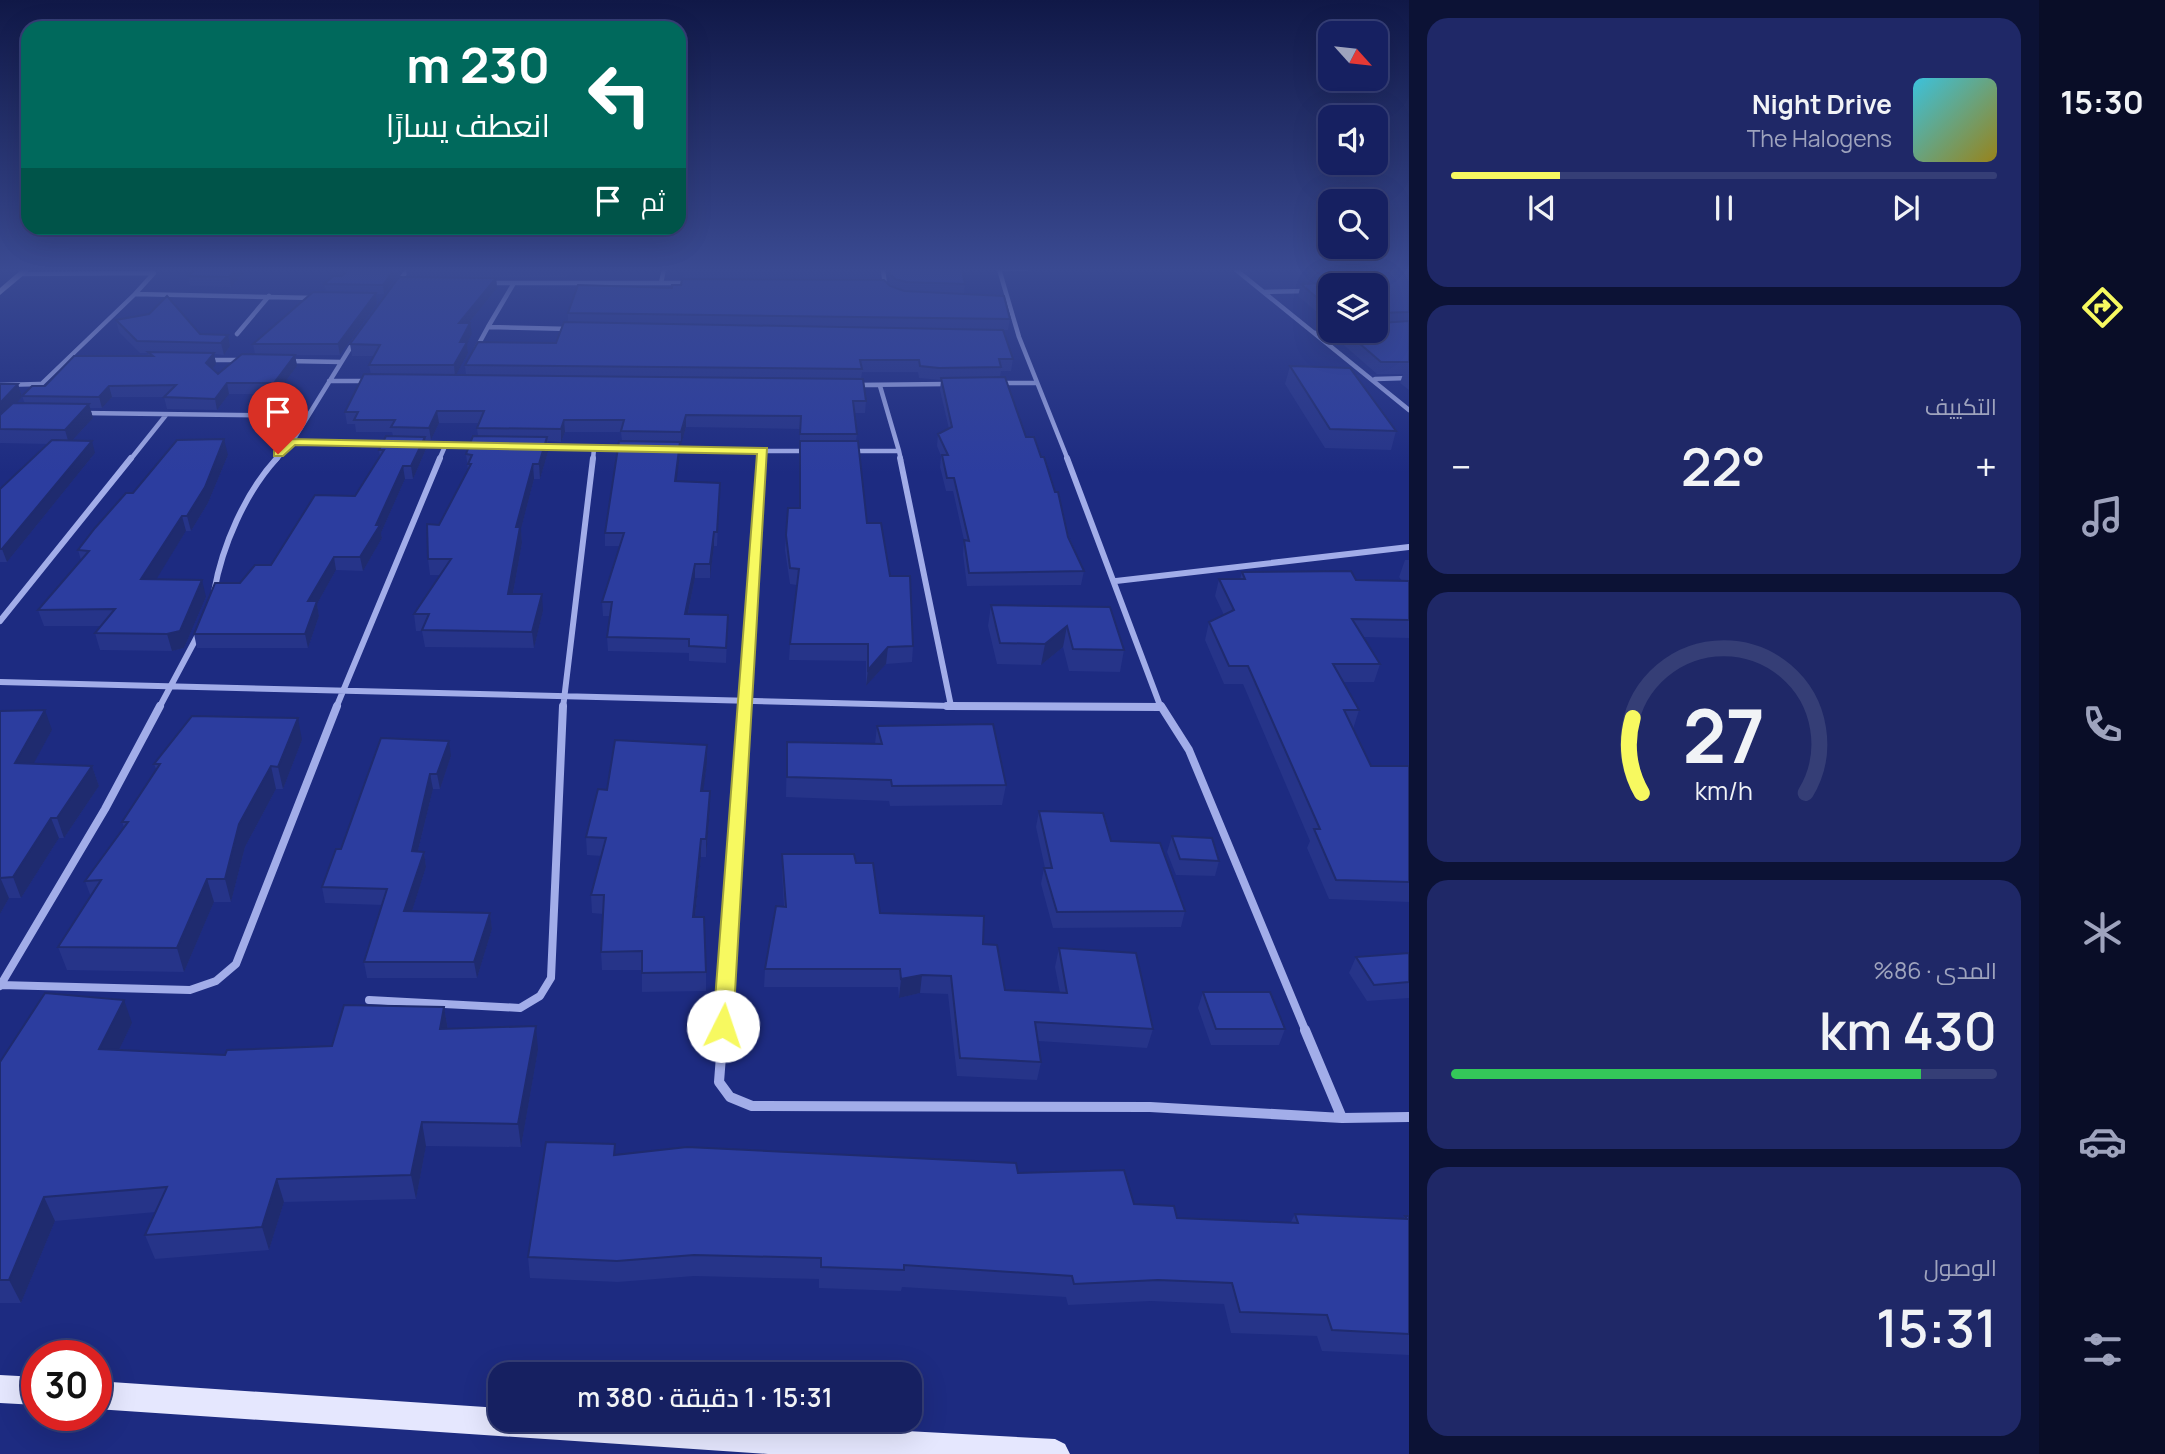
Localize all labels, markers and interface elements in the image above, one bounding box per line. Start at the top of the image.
north arrow [1318,21,1388,91]
map controls [1318,21,1388,343]
text: 230 m [406,31,550,98]
icon: left [574,49,665,140]
text: 15:30 [2060,80,2144,124]
text: Night Drive [1752,86,1892,122]
text: انعطف يسارًا [386,103,550,147]
button: sound [1318,105,1388,175]
text: The Halogens [1747,122,1892,154]
icon: arrive [589,182,627,220]
text: ثم [641,183,665,219]
button: search [1318,189,1388,259]
icon: previous [1523,189,1561,227]
icon: pause [1705,189,1743,227]
icon: next [1887,189,1925,227]
button: layers [1318,273,1388,343]
icon: directions [2078,283,2127,332]
pin [248,382,308,454]
text: التكييف [1925,390,1997,422]
icon: arrive [259,393,297,431]
text: 22° [1681,431,1766,502]
text: − [1451,440,1472,492]
text: + [1975,440,1997,492]
icon: music [2078,492,2127,541]
text: 27 [1683,685,1765,785]
icon: phone [2078,700,2127,749]
text: km/h [1695,773,1753,808]
icon: climate [2078,908,2127,957]
text: المدى · 86% [1873,954,1997,986]
position arrow [686,989,760,1063]
text: 430 km [1819,995,1997,1066]
icon: car [2078,1117,2127,1166]
text: الوصول [1924,1251,1997,1283]
text: 15:31 [1876,1292,1997,1363]
icon: filters [2078,1325,2127,1374]
speed limit sign: 30 [21,1340,112,1431]
text: 15:31 · 1 دقيقة · 380 m [577,1379,833,1415]

